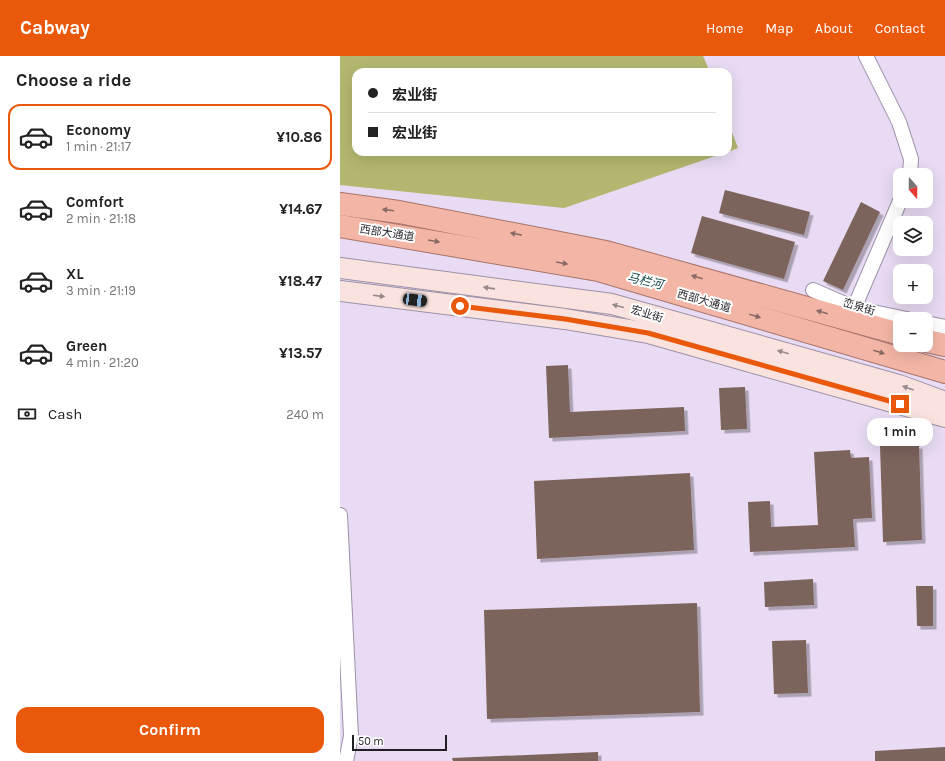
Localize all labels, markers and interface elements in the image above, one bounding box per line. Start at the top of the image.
text: Cabway [20,17,90,39]
text: Home [706,20,743,37]
text: Map [765,20,793,37]
text: About [815,20,853,37]
text: Contact [875,20,925,37]
text: Choose a ride [16,69,131,91]
text: 宏业街 [392,86,437,104]
icon: car [18,119,54,155]
text: Economy [66,121,131,139]
text: 宏业街 [392,124,437,142]
text: ¥10.86 [276,128,322,146]
text: 1 min · 21:17 [66,139,131,154]
north arrow [893,168,933,208]
map controls [893,168,933,352]
icon: car [18,191,54,227]
text: Comfort [66,193,124,211]
text: ¥14.67 [279,200,322,218]
one-way arrow [382,207,394,213]
text: 2 min · 21:18 [66,211,136,226]
button: layers [893,216,933,256]
street label: 西部大通道 [359,222,415,244]
one-way arrow [510,231,522,237]
one-way arrow [428,238,440,244]
one-way arrow [556,261,568,267]
icon: car [18,263,54,299]
button: + [893,264,933,304]
text: XL [66,265,84,283]
water label: 马栏河 [626,270,666,292]
text: ¥18.47 [279,272,322,290]
one-way arrow [690,274,702,280]
text: 3 min · 21:19 [66,283,136,298]
one-way arrow [483,285,495,291]
street label: 西部大通道 [676,287,732,315]
one-way arrow [373,293,385,299]
car [402,293,428,307]
street label: 峦泉街 [841,296,877,318]
route start [451,297,469,315]
one-way arrow [612,303,624,309]
street label: 宏业街 [629,303,665,325]
one-way arrow [816,309,828,315]
button: − [893,312,933,352]
one-way arrow [749,313,761,319]
icon: car [18,335,54,371]
text: Green [66,337,107,355]
text: ¥13.57 [279,344,322,362]
one-way arrow [777,349,789,355]
one-way arrow [874,349,886,355]
text: 4 min · 21:20 [66,355,139,370]
one-way arrow [902,385,914,391]
route end [891,395,909,413]
icon: cash [16,403,38,425]
text: Cash [48,405,82,423]
text: 240 m [286,407,324,422]
callout: 1 min [867,418,933,446]
text: 1 min [884,424,916,439]
button: Confirm [16,707,324,753]
scale bar [352,733,447,752]
text: 50 m [358,735,384,748]

